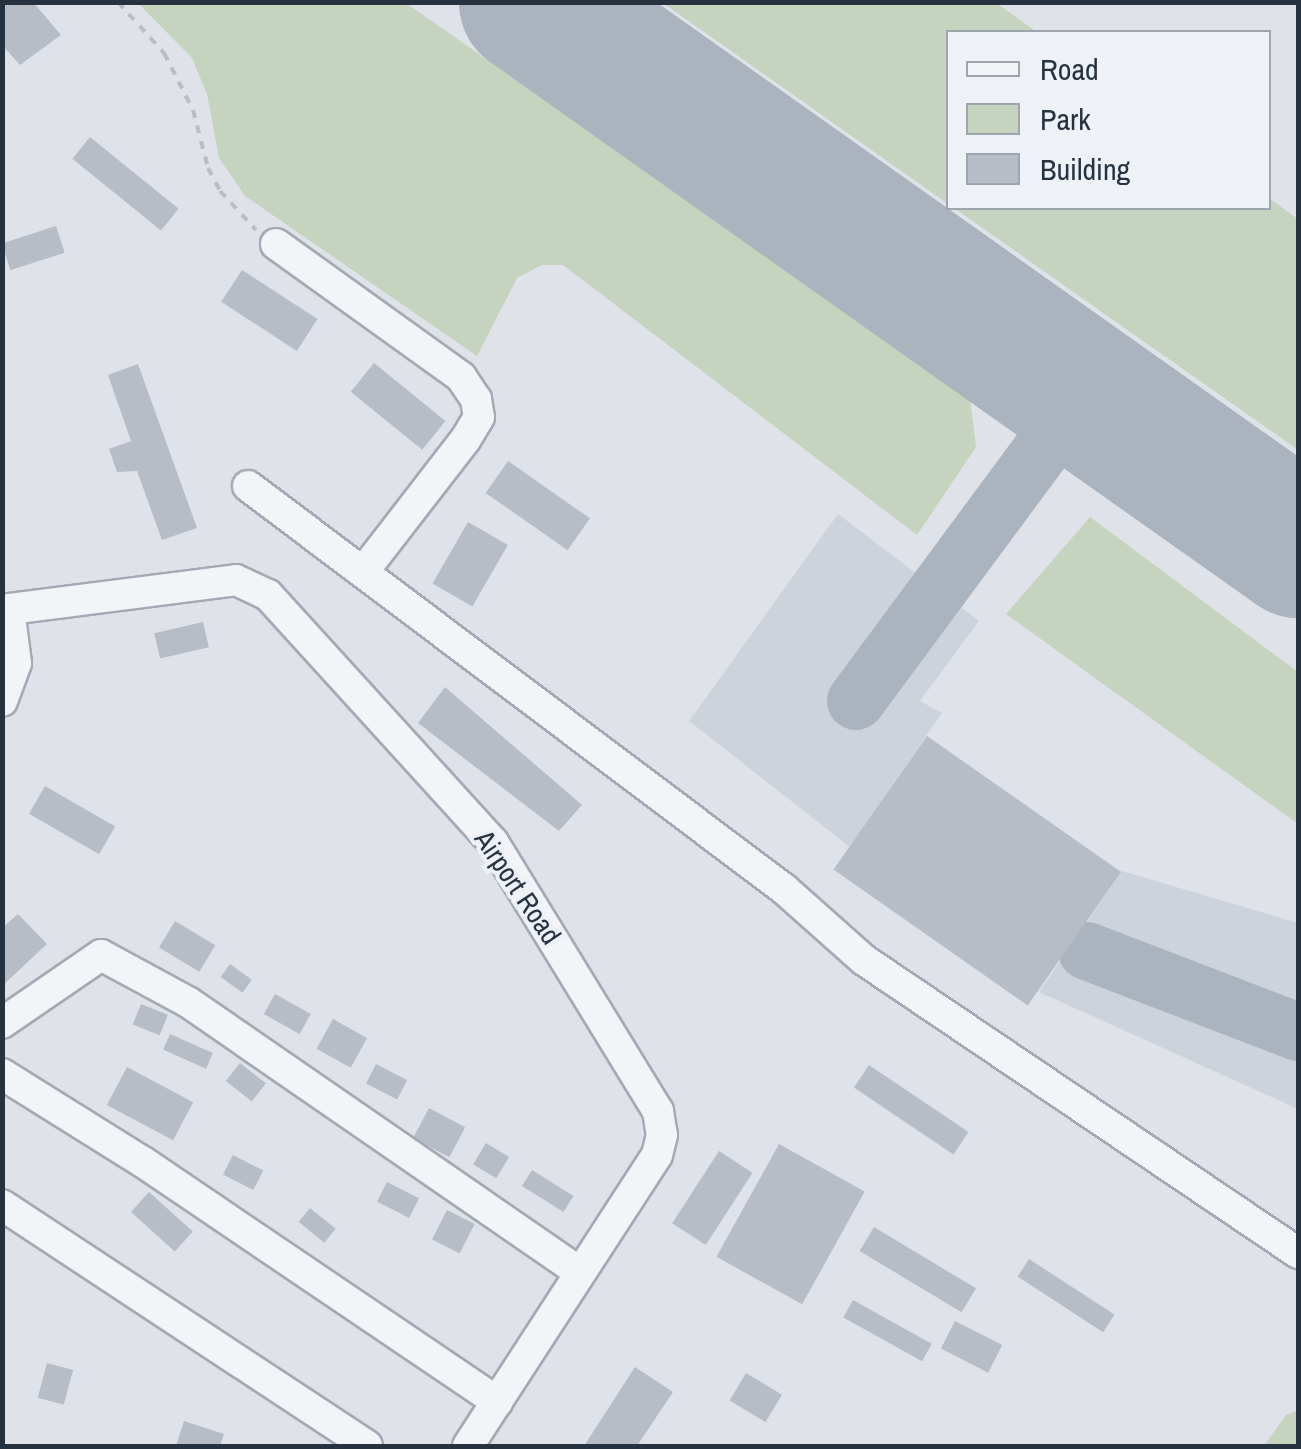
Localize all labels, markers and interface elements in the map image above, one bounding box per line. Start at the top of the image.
legend [946,30,1271,210]
text: Road [1040,49,1099,89]
text: Park [1040,99,1091,139]
text: Building [1040,149,1130,189]
street label: Airport Road [468,824,568,950]

